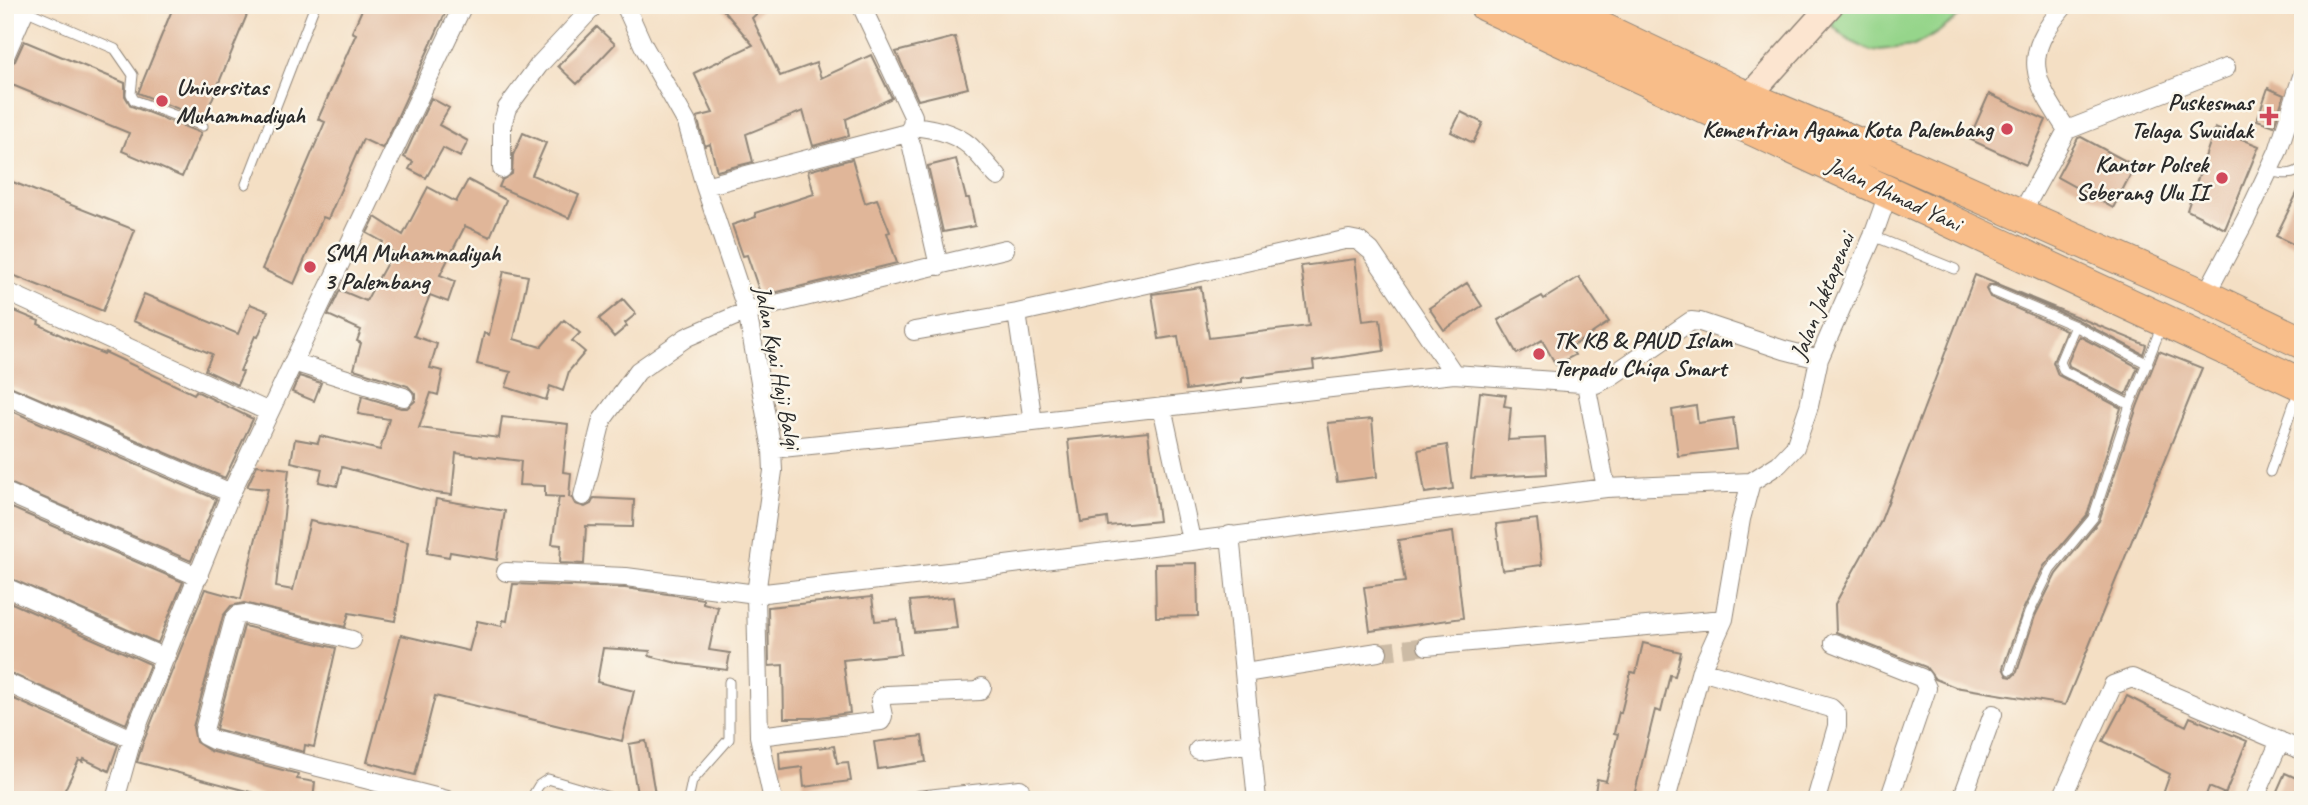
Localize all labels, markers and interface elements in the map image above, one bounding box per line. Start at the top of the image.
place label: Universitas Muhammadiyah [176,72,306,130]
place label: Puskesmas Telaga Swuidak [2131,87,2256,145]
marker: Universitas Muhammadiyah [154,93,170,109]
marker: Puskesmas Telaga Swuidak [2259,106,2279,126]
place label: Kementrian Agama Kota Palembang [1702,114,1995,144]
marker: Kementrian Agama Kota Palembang [1999,121,2015,137]
street label: Jalan Ahmad Yani [1821,149,1969,239]
place label: Kantor Polsek Seberang Ulu II [2075,149,2213,207]
marker: Kantor Polsek Seberang Ulu II [2214,170,2230,186]
street label: Jalan Jaktapenai [1783,226,1862,365]
place label: SMA Muhammadiyah 3 Palembang [324,238,502,296]
marker: SMA Muhammadiyah 3 Palembang [302,259,318,275]
street label: Jalan Kyai Haji Balqi [747,282,809,454]
place label: TK KB & PAUD Islam Terpadu Chiqa Smart [1553,325,1733,383]
marker: TK KB & PAUD Islam Terpadu Chiqa Smart [1531,346,1547,362]

